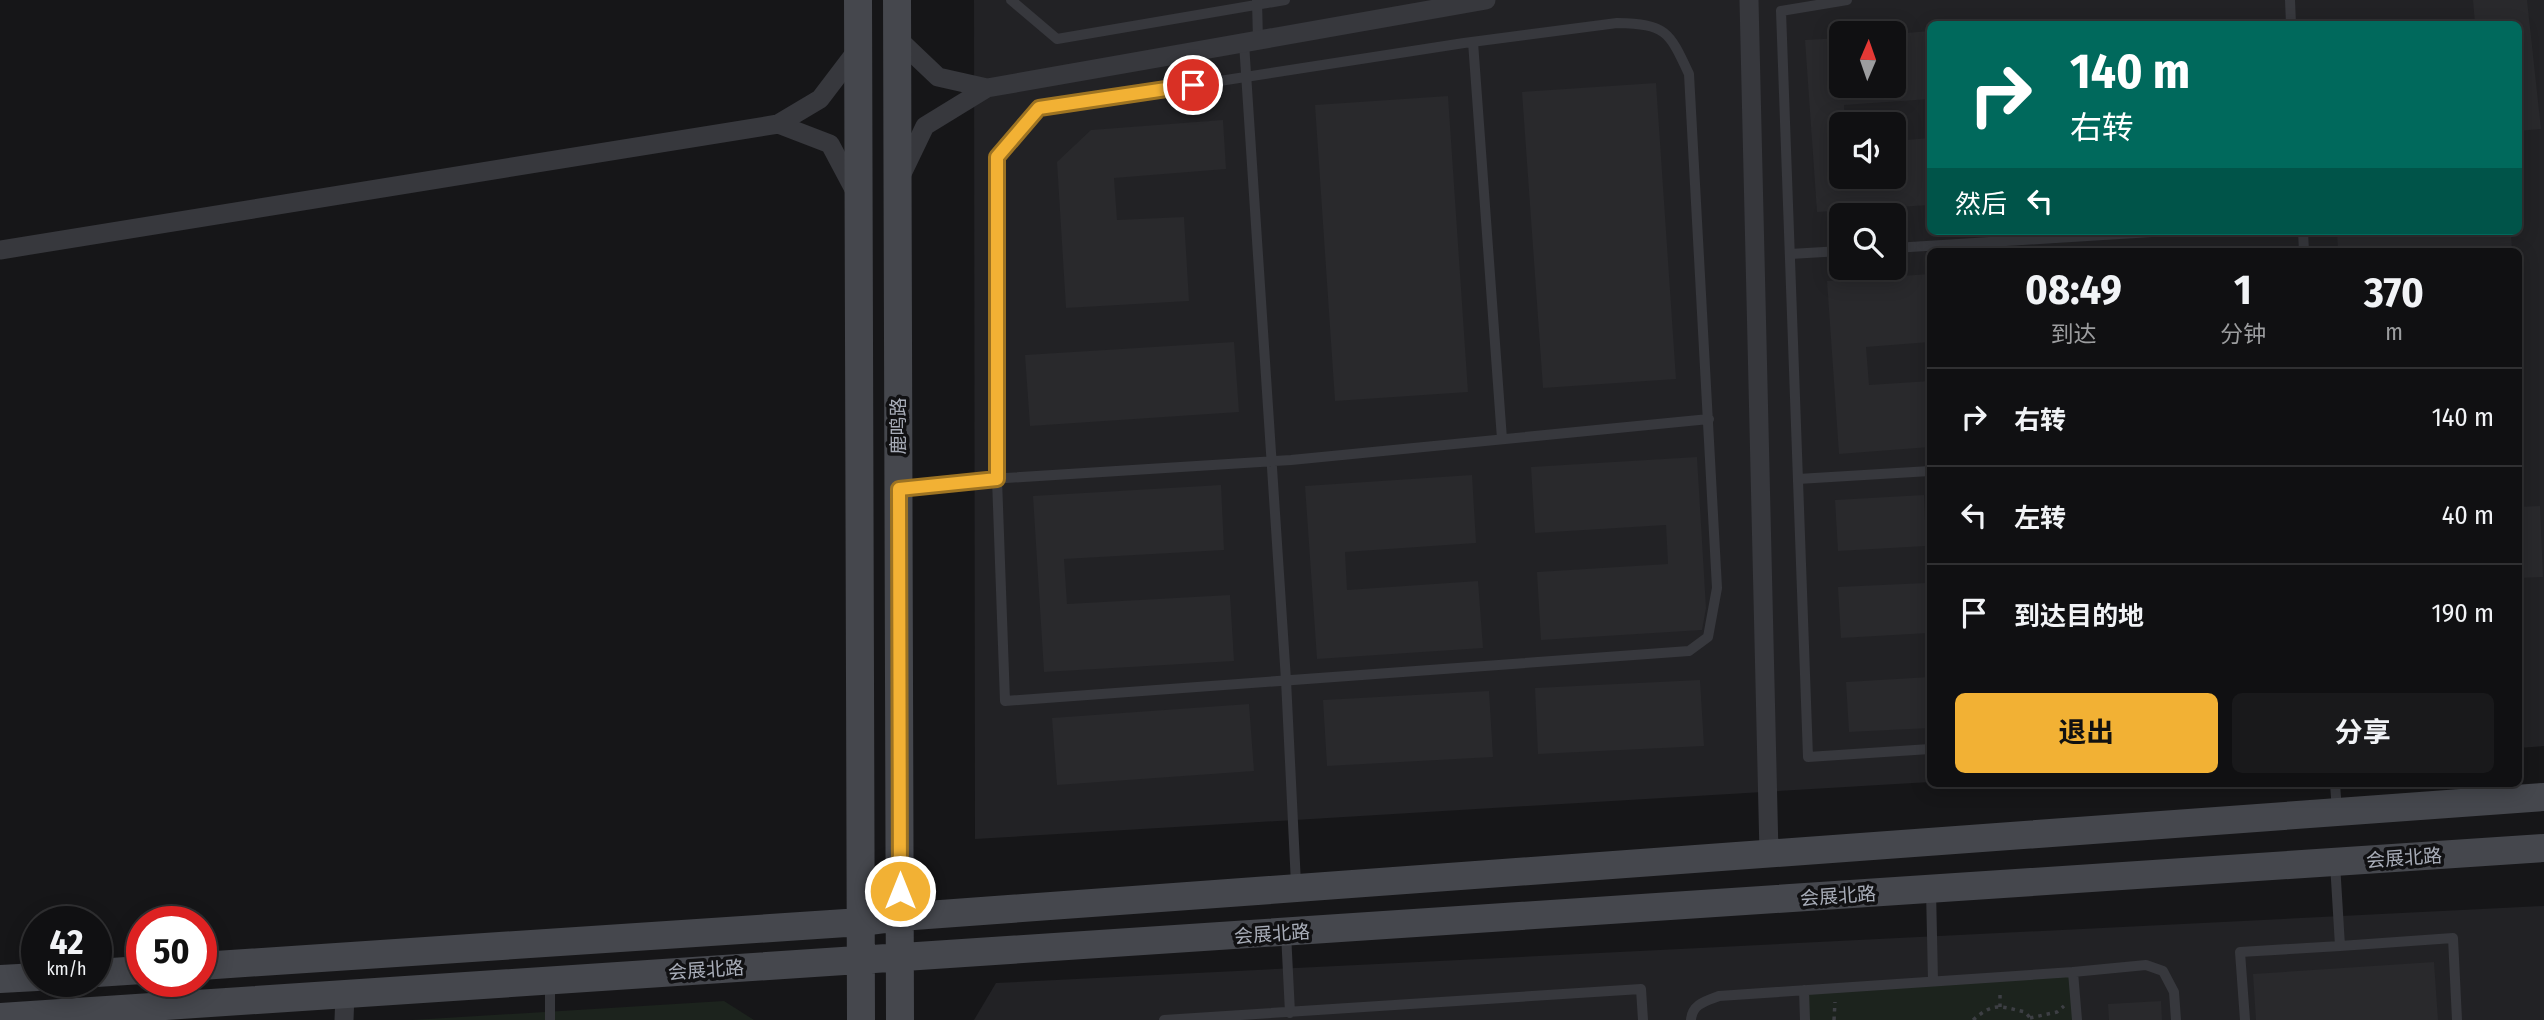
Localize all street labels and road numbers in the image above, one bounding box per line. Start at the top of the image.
street label: 鹿鸣路 [887,397,910,455]
street label: 会展北路 [2365,844,2443,872]
street label: 会展北路 [1799,882,1877,910]
street label: 会展北路 [1233,920,1311,948]
street label: 会展北路 [667,956,745,984]

